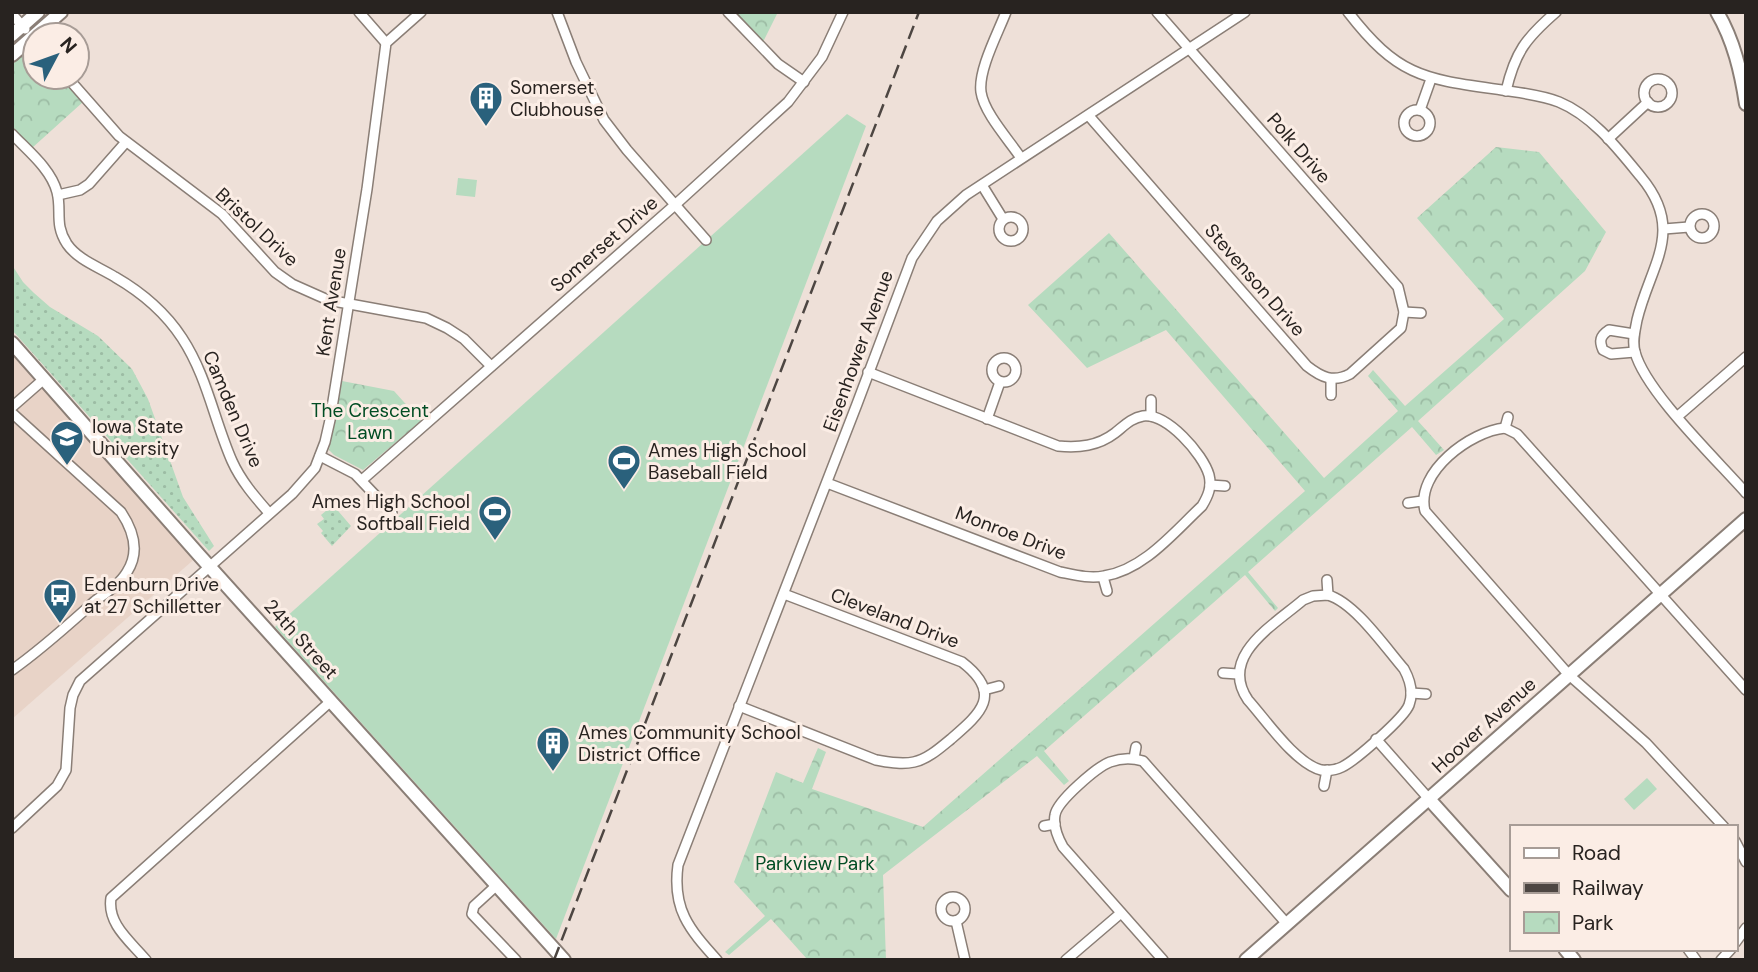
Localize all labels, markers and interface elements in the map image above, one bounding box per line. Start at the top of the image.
north arrow [21,21,91,91]
text: N [54,32,82,59]
place label: Somerset Clubhouse [510,75,604,122]
building icon: Somerset Clubhouse [467,79,505,128]
street label: Polk Drive [1261,107,1337,189]
street label: Bristol Drive [210,182,304,272]
street label: Somerset Drive [545,190,663,298]
street label: Stevenson Drive [1199,218,1311,342]
street label: Kent Avenue [310,246,352,358]
street label: Eisenhower Avenue [817,267,899,435]
street label: Camden Drive [197,347,269,471]
park label: The Crescent Lawn [311,398,429,445]
place label: Iowa State University [92,414,183,461]
school or university icon: Iowa State University [48,418,86,467]
place label: Ames High School Baseball Field [648,438,807,485]
sports icon: Ames High School Baseball Field [605,442,643,491]
place label: Ames High School Softball Field [311,489,470,536]
sports icon: Ames High School Softball Field [476,493,514,542]
street label: Monroe Drive [952,500,1070,566]
place label: Edenburn Drive at 27 Schilletter [84,572,221,619]
bus stop icon: Edenburn Drive at 27 Schilletter [41,576,79,625]
street label: Cleveland Drive [827,582,963,654]
street label: 24th Street [258,594,344,684]
street label: Hoover Avenue [1427,672,1541,778]
place label: Ames Community School District Office [578,720,801,767]
building icon: Ames Community School District Office [534,724,572,773]
legend [1510,825,1737,951]
text: Road [1572,839,1621,867]
park label: Parkview Park [755,851,875,876]
text: Railway [1572,874,1644,902]
text: Park [1572,909,1614,937]

